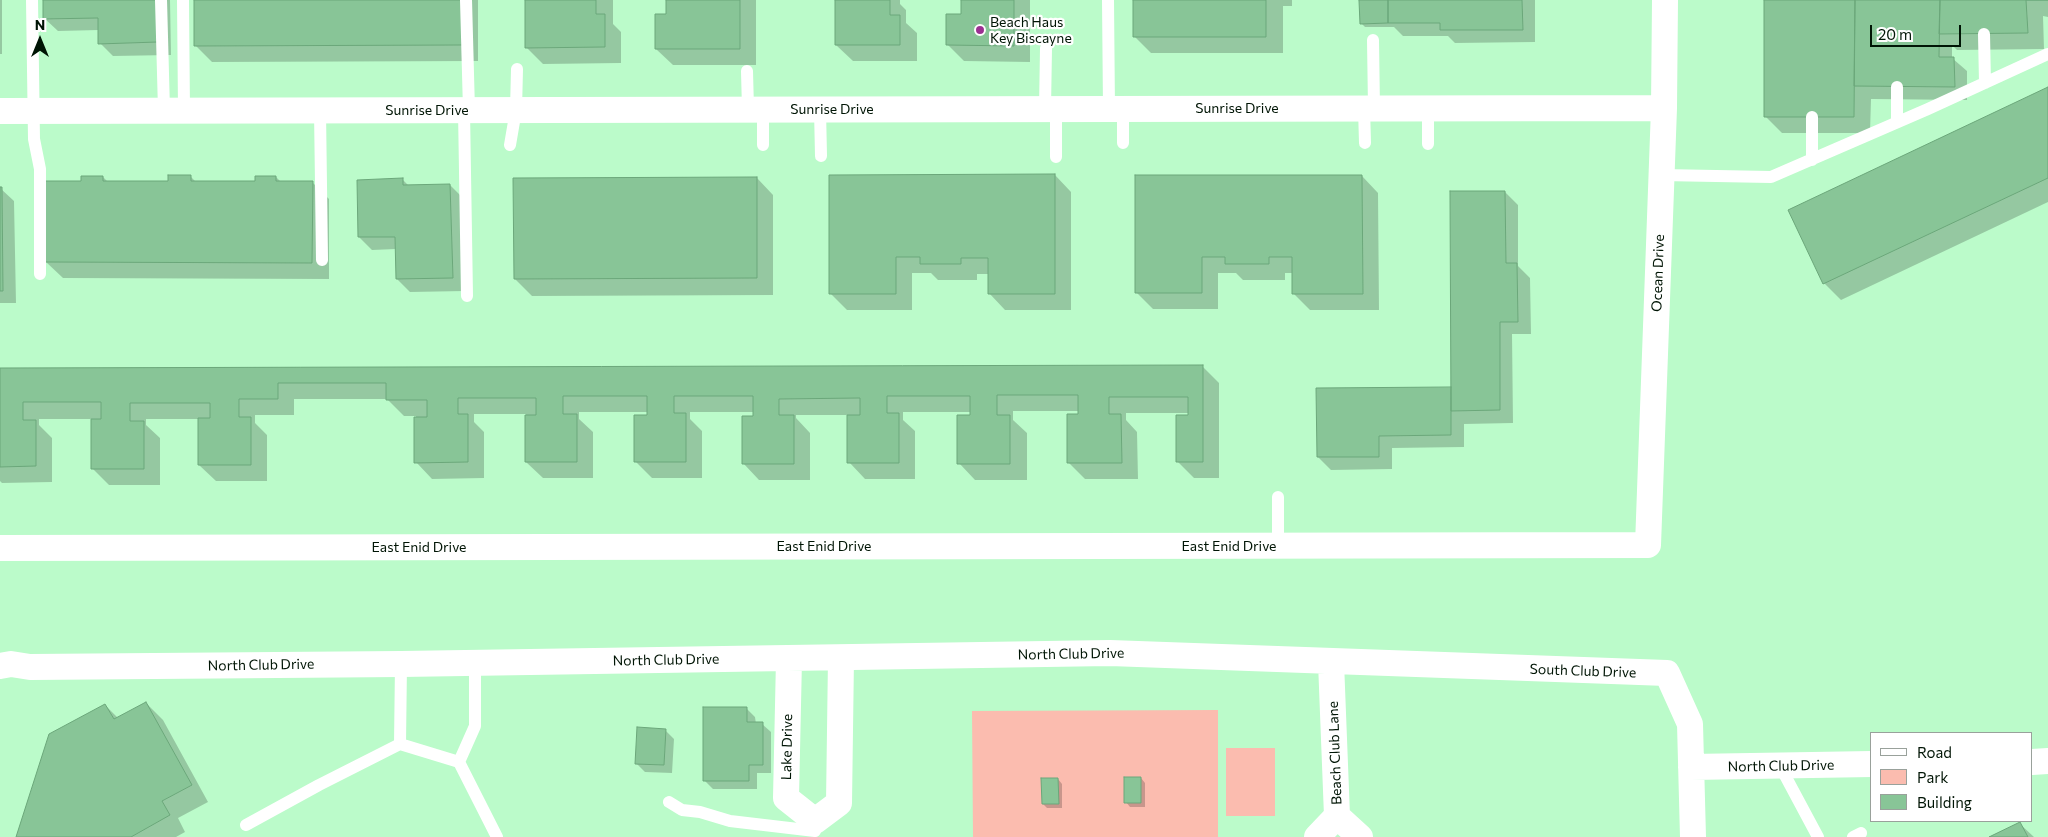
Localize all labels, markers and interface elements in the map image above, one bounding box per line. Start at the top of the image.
place label: Beach Haus Key Biscayne [990,14,1072,46]
north arrow [15,15,65,65]
scale bar [1873,15,1964,47]
text: N [35,16,45,33]
marker: Beach Haus Key Biscayne [974,24,986,36]
text: 20 m [1878,25,1912,43]
street label: Sunrise Drive [1195,100,1279,116]
street label: Sunrise Drive [790,101,874,117]
street label: Sunrise Drive [385,102,469,118]
street label: Ocean Drive [1648,234,1668,312]
street label: East Enid Drive [777,538,871,554]
street label: East Enid Drive [1182,538,1276,554]
street label: East Enid Drive [372,539,466,555]
street label: North Club Drive [1018,645,1124,663]
street label: North Club Drive [613,651,719,669]
street label: North Club Drive [208,656,314,674]
street label: South Club Drive [1529,661,1637,681]
street label: Beach Club Lane [1325,701,1345,805]
street label: Lake Drive [778,714,796,780]
legend [1870,732,2033,822]
text: Road [1917,743,1952,761]
street label: North Club Drive [1728,757,1834,775]
text: Park [1917,768,1948,786]
text: Building [1917,793,1972,811]

